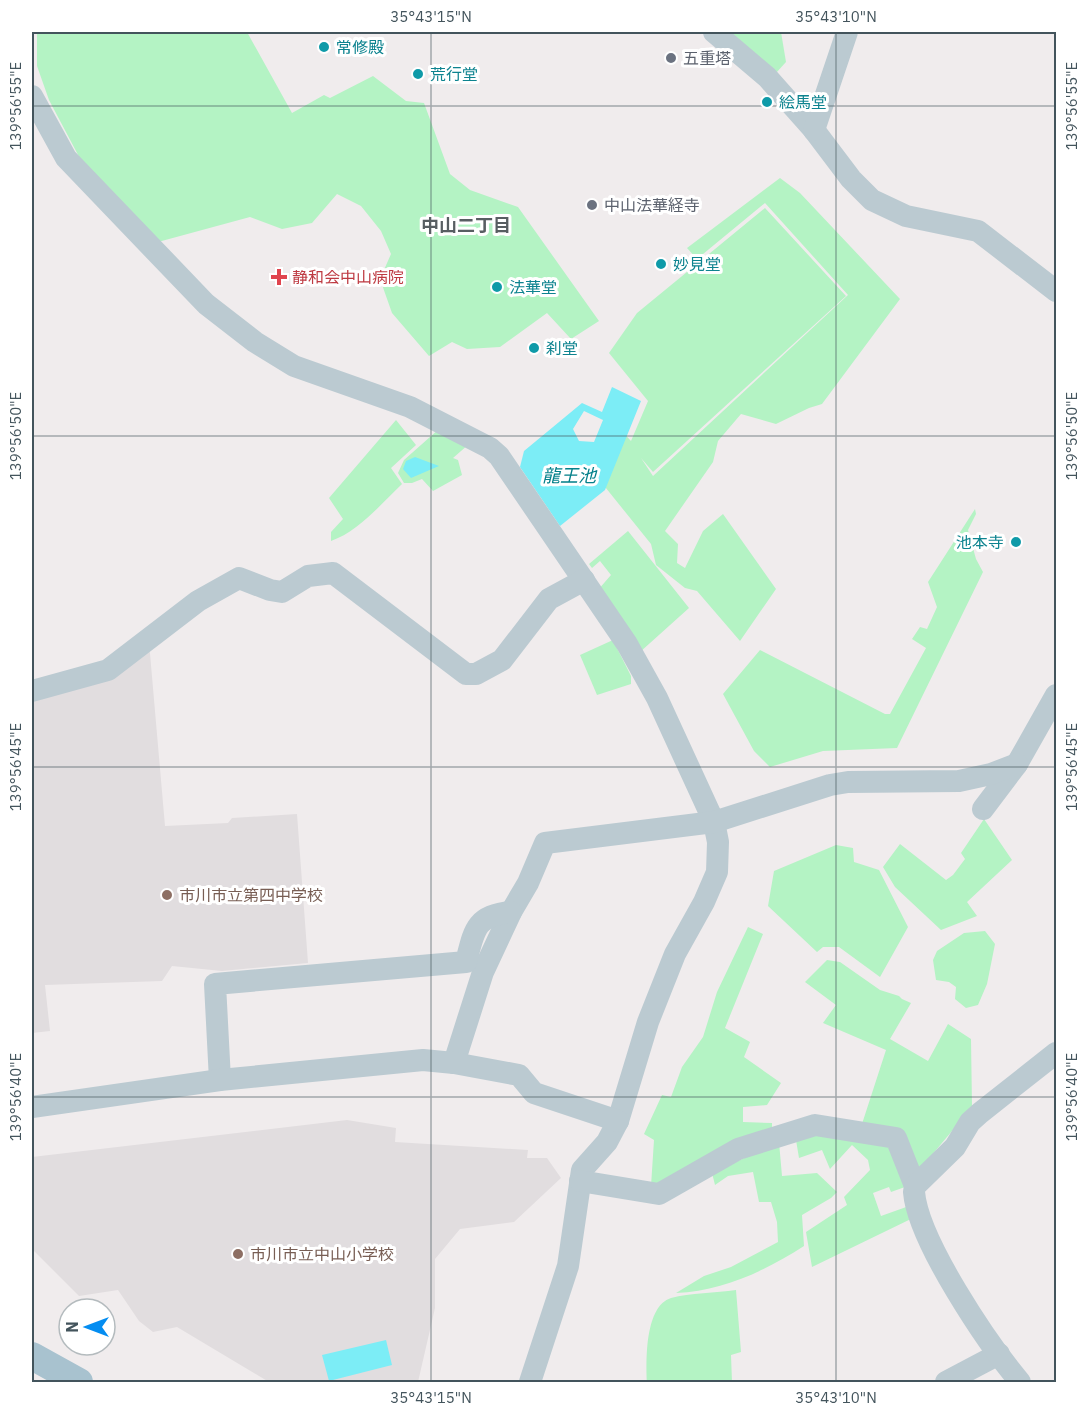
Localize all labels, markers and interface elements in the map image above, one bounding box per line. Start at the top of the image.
text: 35°43'15"N [390,7,472,26]
text: 35°43'10"N [795,7,877,26]
place label: 常修殿 [336,37,384,57]
marker: 常修殿 [317,40,331,54]
place label: 五重塔 [683,48,731,68]
marker: 五重塔 [664,51,678,65]
text: 139°56'55"E [6,62,25,150]
text: 139°56'55"E [1062,62,1081,150]
place label: 荒行堂 [430,64,478,84]
marker: 荒行堂 [411,67,425,81]
place label: 絵馬堂 [779,92,827,112]
marker: 絵馬堂 [760,95,774,109]
place label: 中山法華経寺 [604,195,700,215]
marker: 中山法華経寺 [585,198,599,212]
district label: 中山二丁目 [421,214,511,237]
place label: 妙見堂 [673,254,721,274]
marker: 妙見堂 [654,257,668,271]
place label: 静和会中山病院 [292,267,404,287]
marker: 静和会中山病院 [270,268,288,286]
place label: 法華堂 [509,277,557,297]
marker: 法華堂 [490,280,504,294]
place label: 刹堂 [546,338,578,358]
marker: 刹堂 [527,341,541,355]
text: 139°56'50"E [6,392,25,480]
text: 139°56'50"E [1062,392,1081,480]
water label: 龍王池 [542,464,598,487]
place label: 池本寺 [956,532,1004,552]
marker: 池本寺 [1009,535,1023,549]
text: 139°56'45"E [6,723,25,811]
text: 139°56'45"E [1062,723,1081,811]
place label: 市川市立第四中学校 [179,885,323,905]
marker: 市川市立第四中学校 [160,888,174,902]
text: 139°56'40"E [6,1053,25,1141]
text: 139°56'40"E [1062,1053,1081,1141]
place label: 市川市立中山小学校 [250,1244,394,1264]
marker: 市川市立中山小学校 [231,1247,245,1261]
north arrow [57,1297,117,1357]
text: N [62,1321,82,1333]
text: 35°43'15"N [390,1388,472,1407]
text: 35°43'10"N [795,1388,877,1407]

